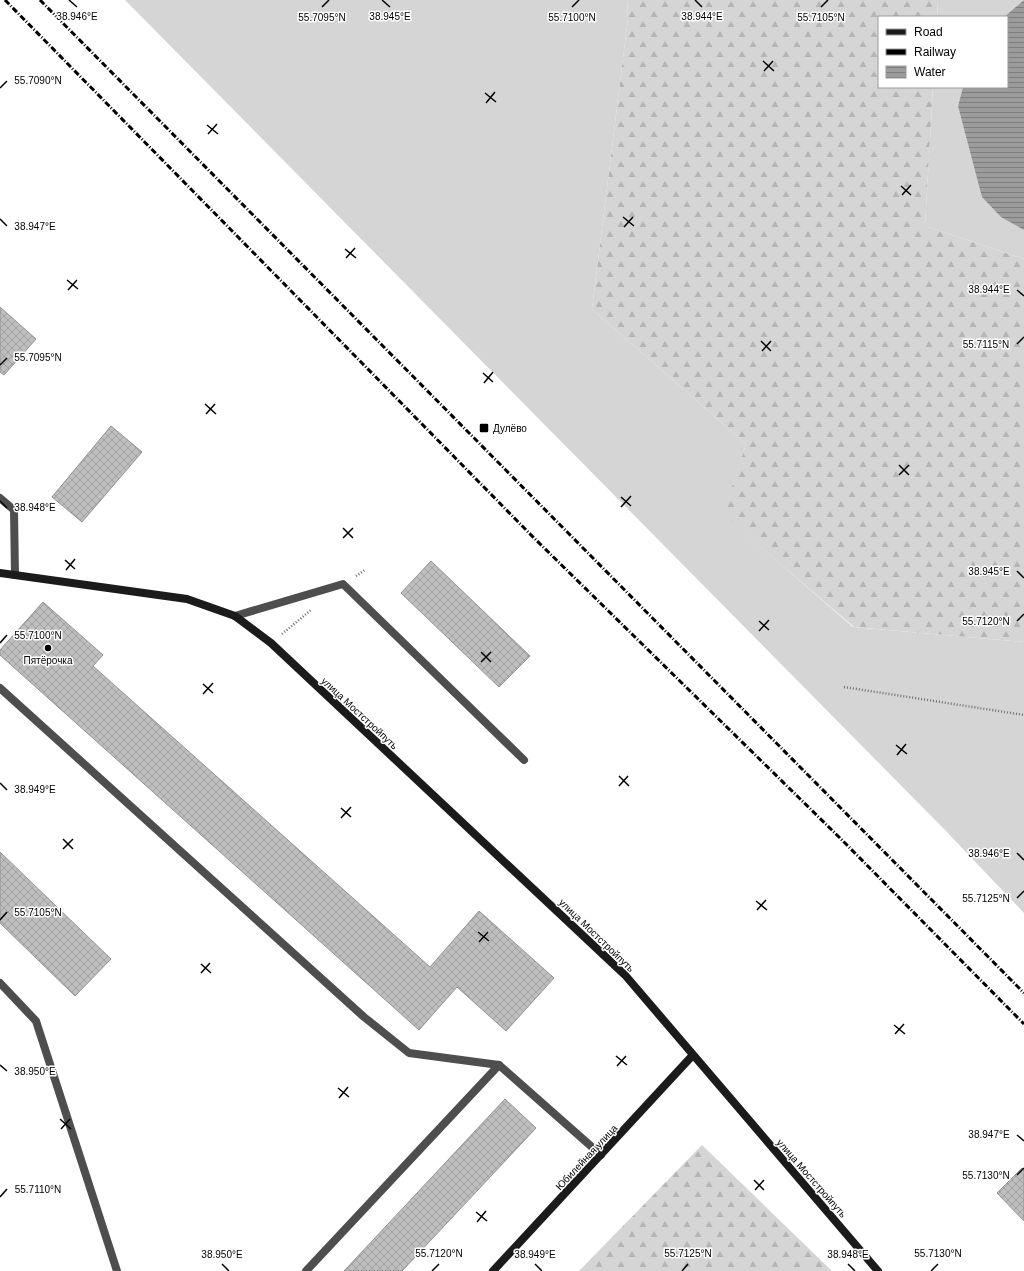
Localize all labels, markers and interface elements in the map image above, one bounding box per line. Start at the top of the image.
text: 38.946°E [56,11,98,22]
text: 38.945°E [369,11,411,22]
text: 38.944°E [681,11,723,22]
text: 55.7095°N [298,12,346,23]
text: 55.7100°N [548,12,596,23]
text: 55.7105°N [797,12,845,23]
legend [878,16,1008,88]
text: Road [914,25,943,39]
text: Railway [914,45,956,59]
text: Water [914,65,946,79]
text: 55.7090°N [14,75,62,86]
text: 38.947°E [14,221,56,232]
text: 38.944°E [968,284,1010,295]
text: 55.7115°N [963,339,1009,350]
text: 55.7095°N [14,352,62,363]
marker: Дулёво [478,422,490,434]
place label: Дулёво [493,423,527,434]
text: 38.948°E [14,502,56,513]
text: 38.945°E [968,566,1010,577]
text: 55.7120°N [962,616,1010,627]
text: 55.7100°N [14,630,62,641]
marker: Пятёрочка [43,643,53,653]
place label: Пятёрочка [23,655,73,666]
street label: улица Мостстройпуть [319,675,400,752]
text: 38.949°E [14,784,56,795]
text: 38.946°E [968,848,1010,859]
text: 55.7125°N [962,893,1010,904]
street label: улица Мостстройпуть [557,897,637,974]
text: 55.7105°N [14,907,62,918]
text: 38.950°E [14,1066,56,1077]
street label: Юбилейная улица [553,1122,620,1192]
text: 38.947°E [968,1129,1010,1140]
street label: улица Мостстройпуть [775,1137,849,1220]
text: 55.7130°N [962,1170,1010,1181]
text: 55.7110°N [15,1184,61,1195]
text: 55.7120°N [415,1248,463,1259]
text: 55.7125°N [664,1248,712,1259]
text: 55.7130°N [914,1248,962,1259]
text: 38.950°E [201,1249,243,1260]
text: 38.949°E [514,1249,556,1260]
text: 38.948°E [827,1249,869,1260]

